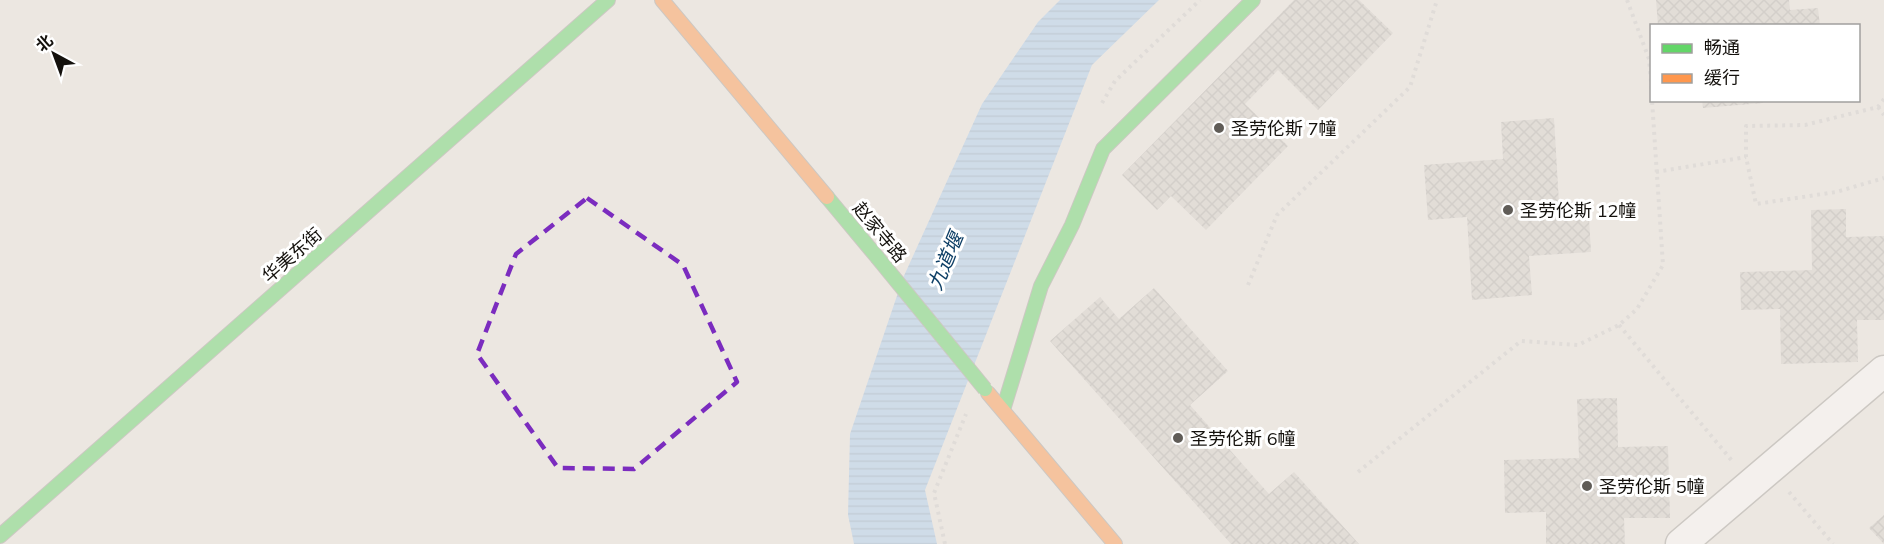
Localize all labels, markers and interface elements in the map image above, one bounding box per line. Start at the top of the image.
north arrow [24,24,84,84]
legend [1650,24,1860,102]
text: 北 [32,30,57,55]
text: 畅通 [1704,36,1740,59]
text: 缓行 [1704,66,1740,89]
place label: 圣劳伦斯 7幢 [1231,117,1337,140]
marker: 圣劳伦斯 7幢 [1212,121,1226,135]
street label: 赵家寺路 [848,197,912,267]
place label: 圣劳伦斯 12幢 [1520,199,1636,222]
marker: 圣劳伦斯 12幢 [1501,203,1515,217]
street label: 华美东街 [257,223,327,287]
water label: 九道堰 [922,226,969,293]
place label: 圣劳伦斯 6幢 [1190,427,1296,450]
marker: 圣劳伦斯 6幢 [1171,431,1185,445]
place label: 圣劳伦斯 5幢 [1599,475,1705,498]
marker: 圣劳伦斯 5幢 [1580,479,1594,493]

